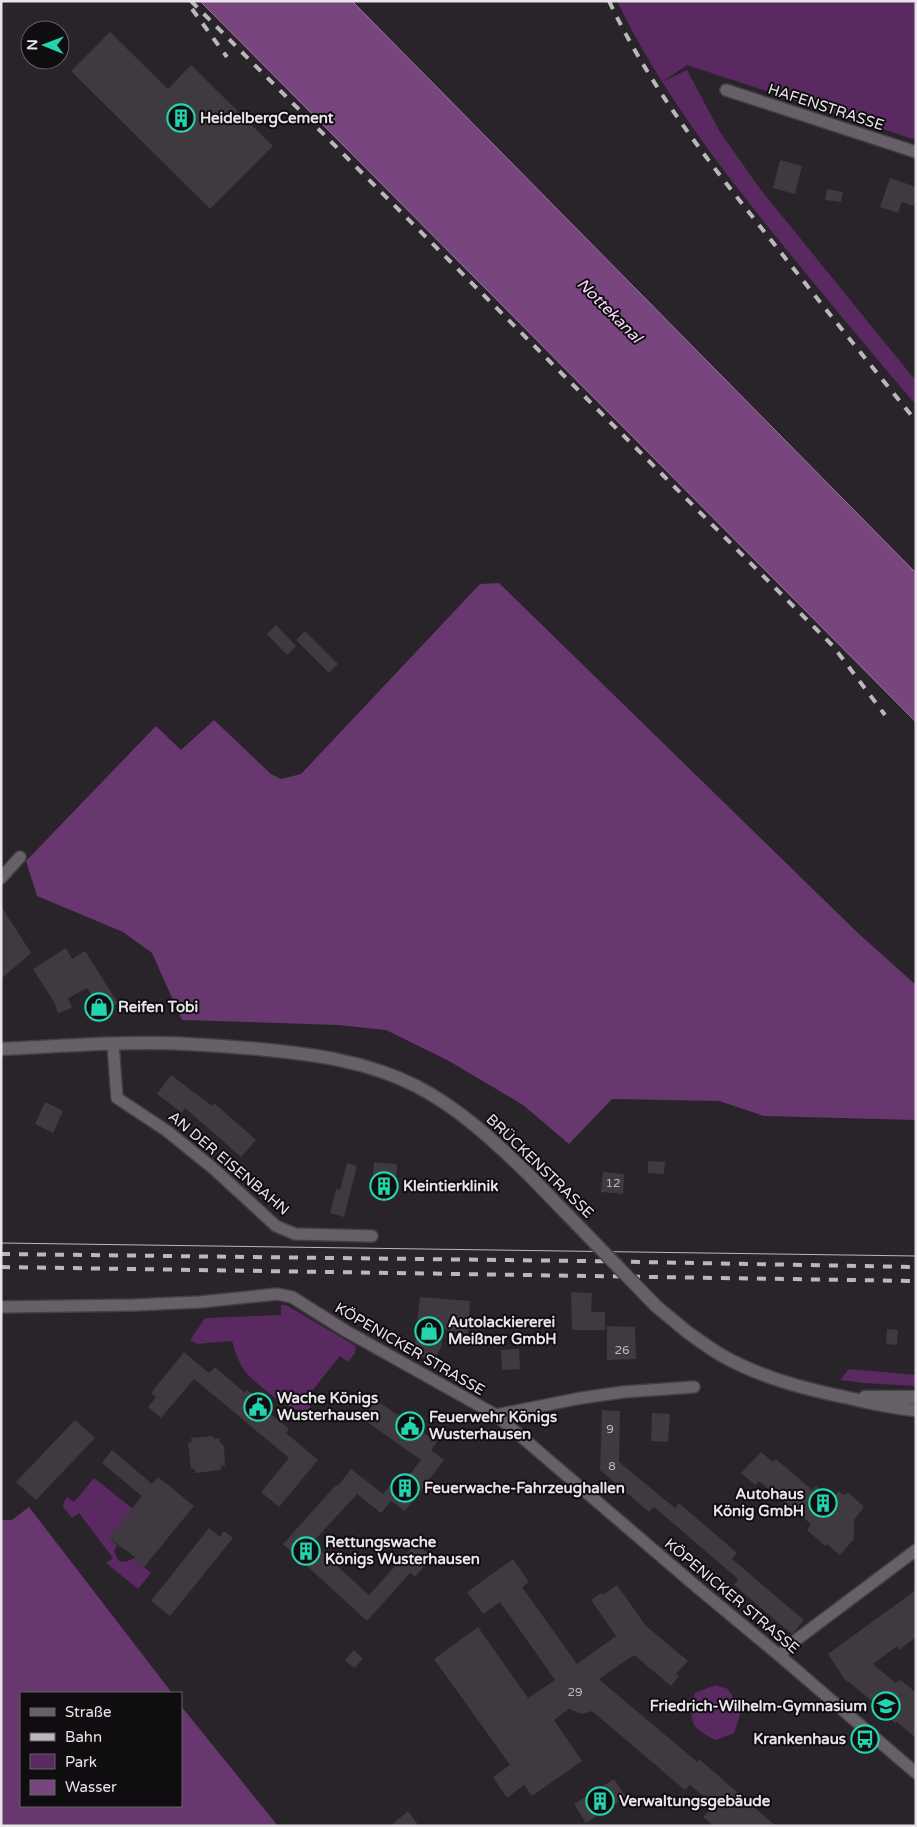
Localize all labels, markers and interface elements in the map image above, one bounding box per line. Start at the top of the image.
north arrow [20,20,70,70]
text: N [24,39,41,51]
street label: HAFENSTRASSE [766,80,886,134]
building icon: HeidelbergCement [166,103,196,133]
place label: HeidelbergCement [200,109,334,128]
water label: Nottekanal [573,274,647,349]
shop icon: Reifen Tobi [84,992,114,1022]
place label: Reifen Tobi [118,998,198,1016]
street label: AN DER EISENBAHN [165,1107,293,1219]
street label: BRÜCKENSTRASSE [483,1110,597,1222]
building icon: Kleintierklinik [369,1171,399,1201]
house number: 12 [605,1176,621,1190]
place label: Kleintierklinik [403,1177,498,1195]
street label: KÖPENICKER STRASSE [332,1299,488,1399]
place label: Autolackiererei Meißner GmbH [448,1313,557,1348]
shop icon: Autolackiererei Meißner GmbH [414,1316,444,1346]
house number: 26 [614,1343,630,1357]
place label: Wache Königs Wusterhausen [277,1389,379,1424]
public building icon: Wache Königs Wusterhausen [243,1392,273,1422]
place label: Feuerwehr Königs Wusterhausen [429,1408,557,1443]
public building icon: Feuerwehr Königs Wusterhausen [395,1411,425,1441]
house number: 9 [606,1422,614,1436]
house number: 8 [608,1459,616,1473]
building icon: Feuerwache-Fahrzeughallen [390,1473,420,1503]
place label: Feuerwache-Fahrzeughallen [424,1479,625,1498]
place label: Autohaus König GmbH [713,1485,804,1521]
building icon: Autohaus König GmbH [808,1488,838,1518]
place label: Rettungswache Königs Wusterhausen [325,1533,480,1569]
street label: KÖPENICKER STRASSE [661,1534,803,1658]
building icon: Rettungswache Königs Wusterhausen [291,1536,321,1566]
house number: 29 [567,1685,583,1699]
school or university icon: Friedrich-Wilhelm-Gymnasium [871,1691,901,1721]
legend [20,1692,182,1807]
place label: Friedrich-Wilhelm-Gymnasium [650,1697,867,1716]
text: Straße [65,1703,111,1721]
bus stop icon: Krankenhaus [850,1724,880,1754]
text: Bahn [65,1728,102,1746]
place label: Krankenhaus [753,1730,846,1748]
text: Park [65,1753,97,1771]
text: Wasser [65,1778,117,1796]
building icon: Verwaltungsgebäude [585,1786,615,1816]
place label: Verwaltungsgebäude [619,1792,771,1811]

